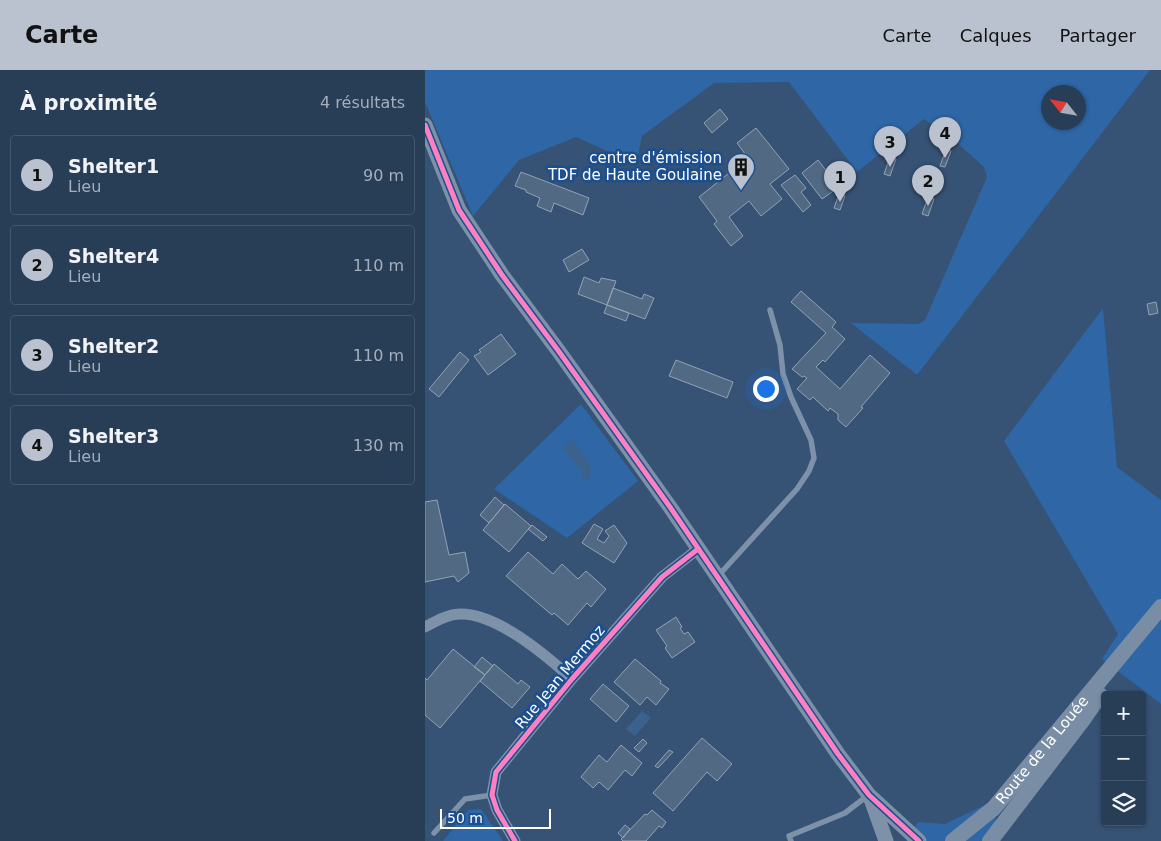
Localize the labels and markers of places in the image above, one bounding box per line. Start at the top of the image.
pin: 4 [929,117,961,158]
pin: 3 [874,126,906,167]
place label: centre d'émission TDF de Haute Goulaine [547,149,722,184]
building icon: centre d'émission TDF de Haute Goulaine [726,152,756,191]
pin: 1 [824,161,856,202]
pin: 2 [912,165,944,206]

